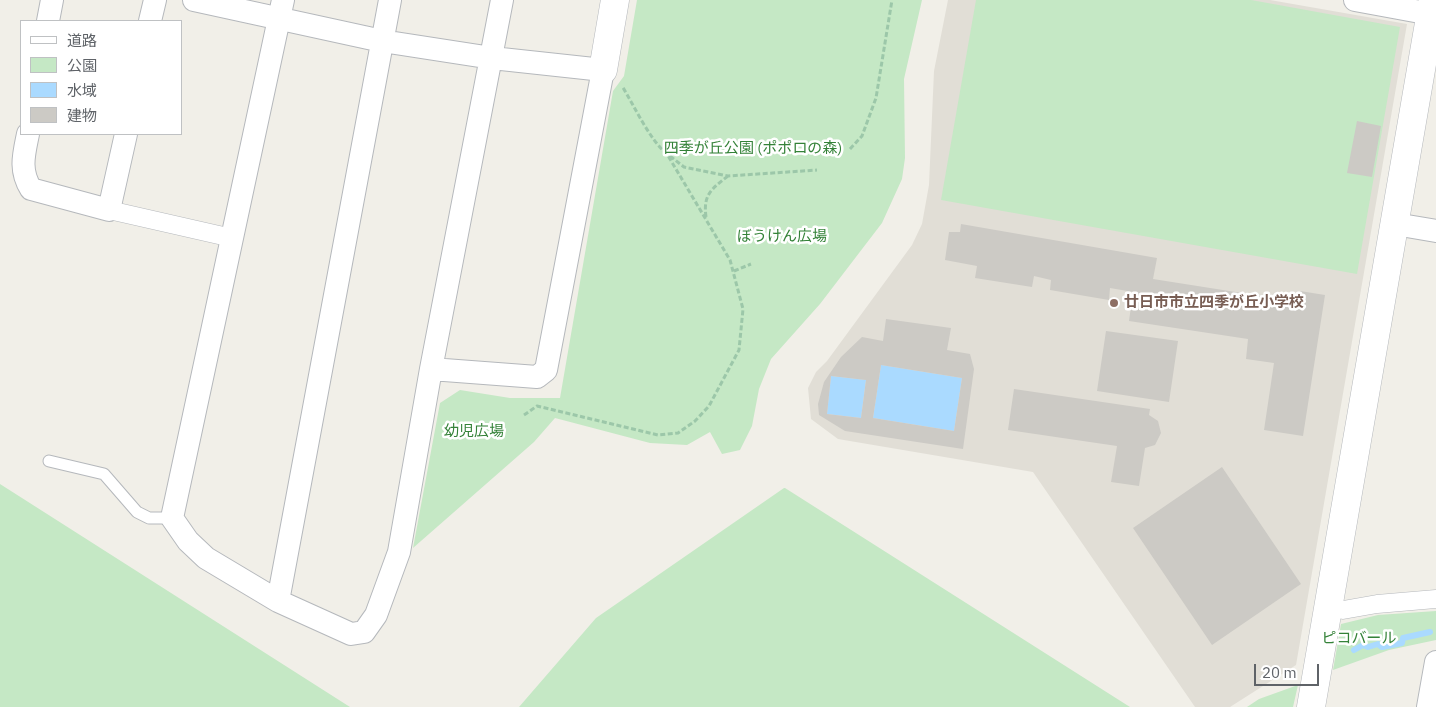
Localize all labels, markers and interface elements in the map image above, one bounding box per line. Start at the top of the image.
legend [20,20,182,135]
text: 道路 [67,31,97,50]
text: 公園 [67,56,97,75]
text: 水域 [67,81,97,100]
text: 建物 [67,106,97,125]
park label: 四季が丘公園 (ポポロの森) [664,140,842,158]
park label: ぼうけん広場 [737,228,827,246]
place label: 廿日市市立四季が丘小学校 [1124,294,1304,312]
marker: 廿日市市立四季が丘小学校 [1108,297,1120,309]
park label: 幼児広場 [444,423,504,441]
park label: ピコバール [1322,630,1396,648]
scale bar [1256,654,1321,686]
text: 20 m [1262,663,1297,682]

